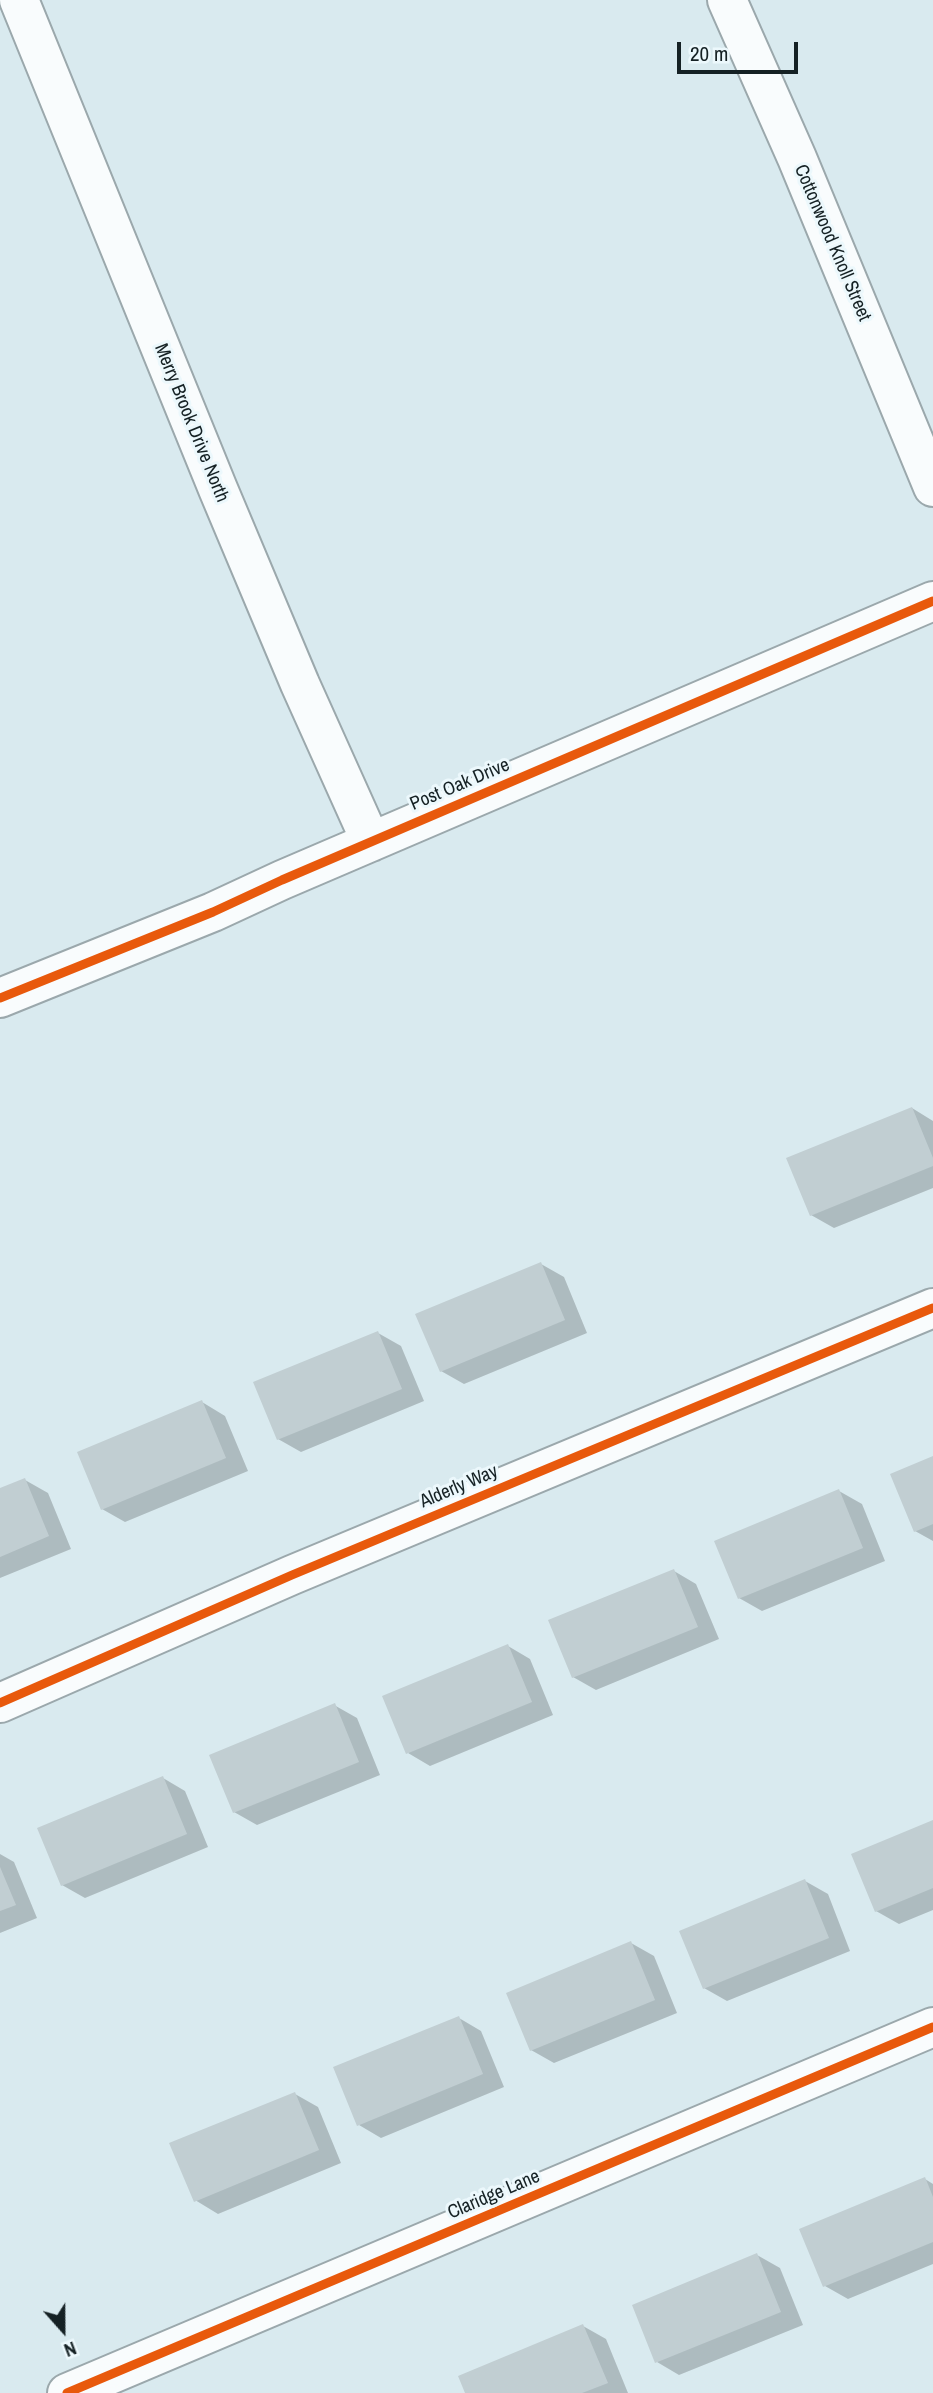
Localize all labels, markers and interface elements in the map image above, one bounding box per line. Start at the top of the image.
scale bar [681,28,802,72]
text: 20 m [690,39,728,68]
street label: Cottonwood Knoll Street [789,161,875,325]
street label: Merry Brook Drive North [149,340,233,506]
street label: Post Oak Drive [407,754,513,816]
street label: Alderly Way [417,1460,501,1514]
street label: Claridge Lane [445,2165,543,2225]
north arrow [28,2295,98,2365]
text: N [61,2335,80,2364]

